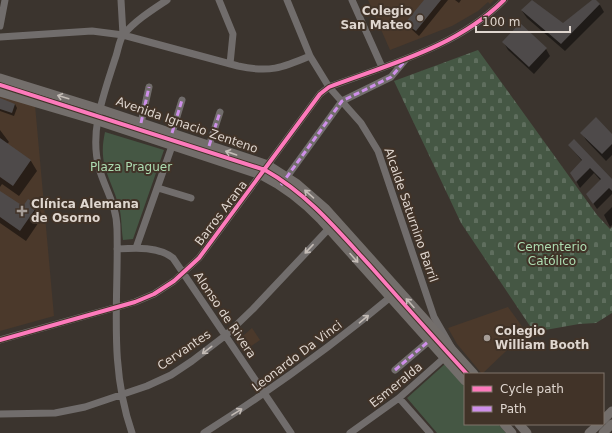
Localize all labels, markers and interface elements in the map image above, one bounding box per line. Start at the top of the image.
place label: Colegio San Mateo [340,4,412,32]
scale bar [476,8,570,34]
marker: Colegio San Mateo [415,13,425,23]
text: 100 m [482,15,520,29]
one-way arrow [56,93,69,100]
street label: Avenida Ignacio Zenteno [114,94,260,156]
street label: Alcalde Saturnino Barril [381,146,441,284]
one-way arrow [225,149,238,156]
park label: Plaza Praguer [90,160,172,174]
street label: Barros Arana [192,178,250,248]
one-way arrow [303,189,314,198]
place label: Clínica Alemana de Osorno [31,197,139,225]
marker: Clínica Alemana de Osorno [16,205,28,217]
park label: Cementerio Católico [517,240,587,268]
one-way arrow [304,244,314,254]
one-way arrow [350,252,359,263]
street label: Alonso de Rivera [191,269,259,361]
one-way arrow [406,298,415,309]
one-way arrow [359,314,369,323]
street label: Leonardo Da Vinci [249,318,345,394]
place label: Colegio William Booth [495,324,589,352]
street label: Cervantes [155,327,213,373]
marker: Colegio William Booth [482,333,492,343]
one-way arrow [201,345,212,354]
street label: Esmeralda [367,360,425,410]
legend [464,373,604,425]
text: Cycle path [500,382,564,396]
text: Path [500,402,526,416]
one-way arrow [231,408,242,416]

